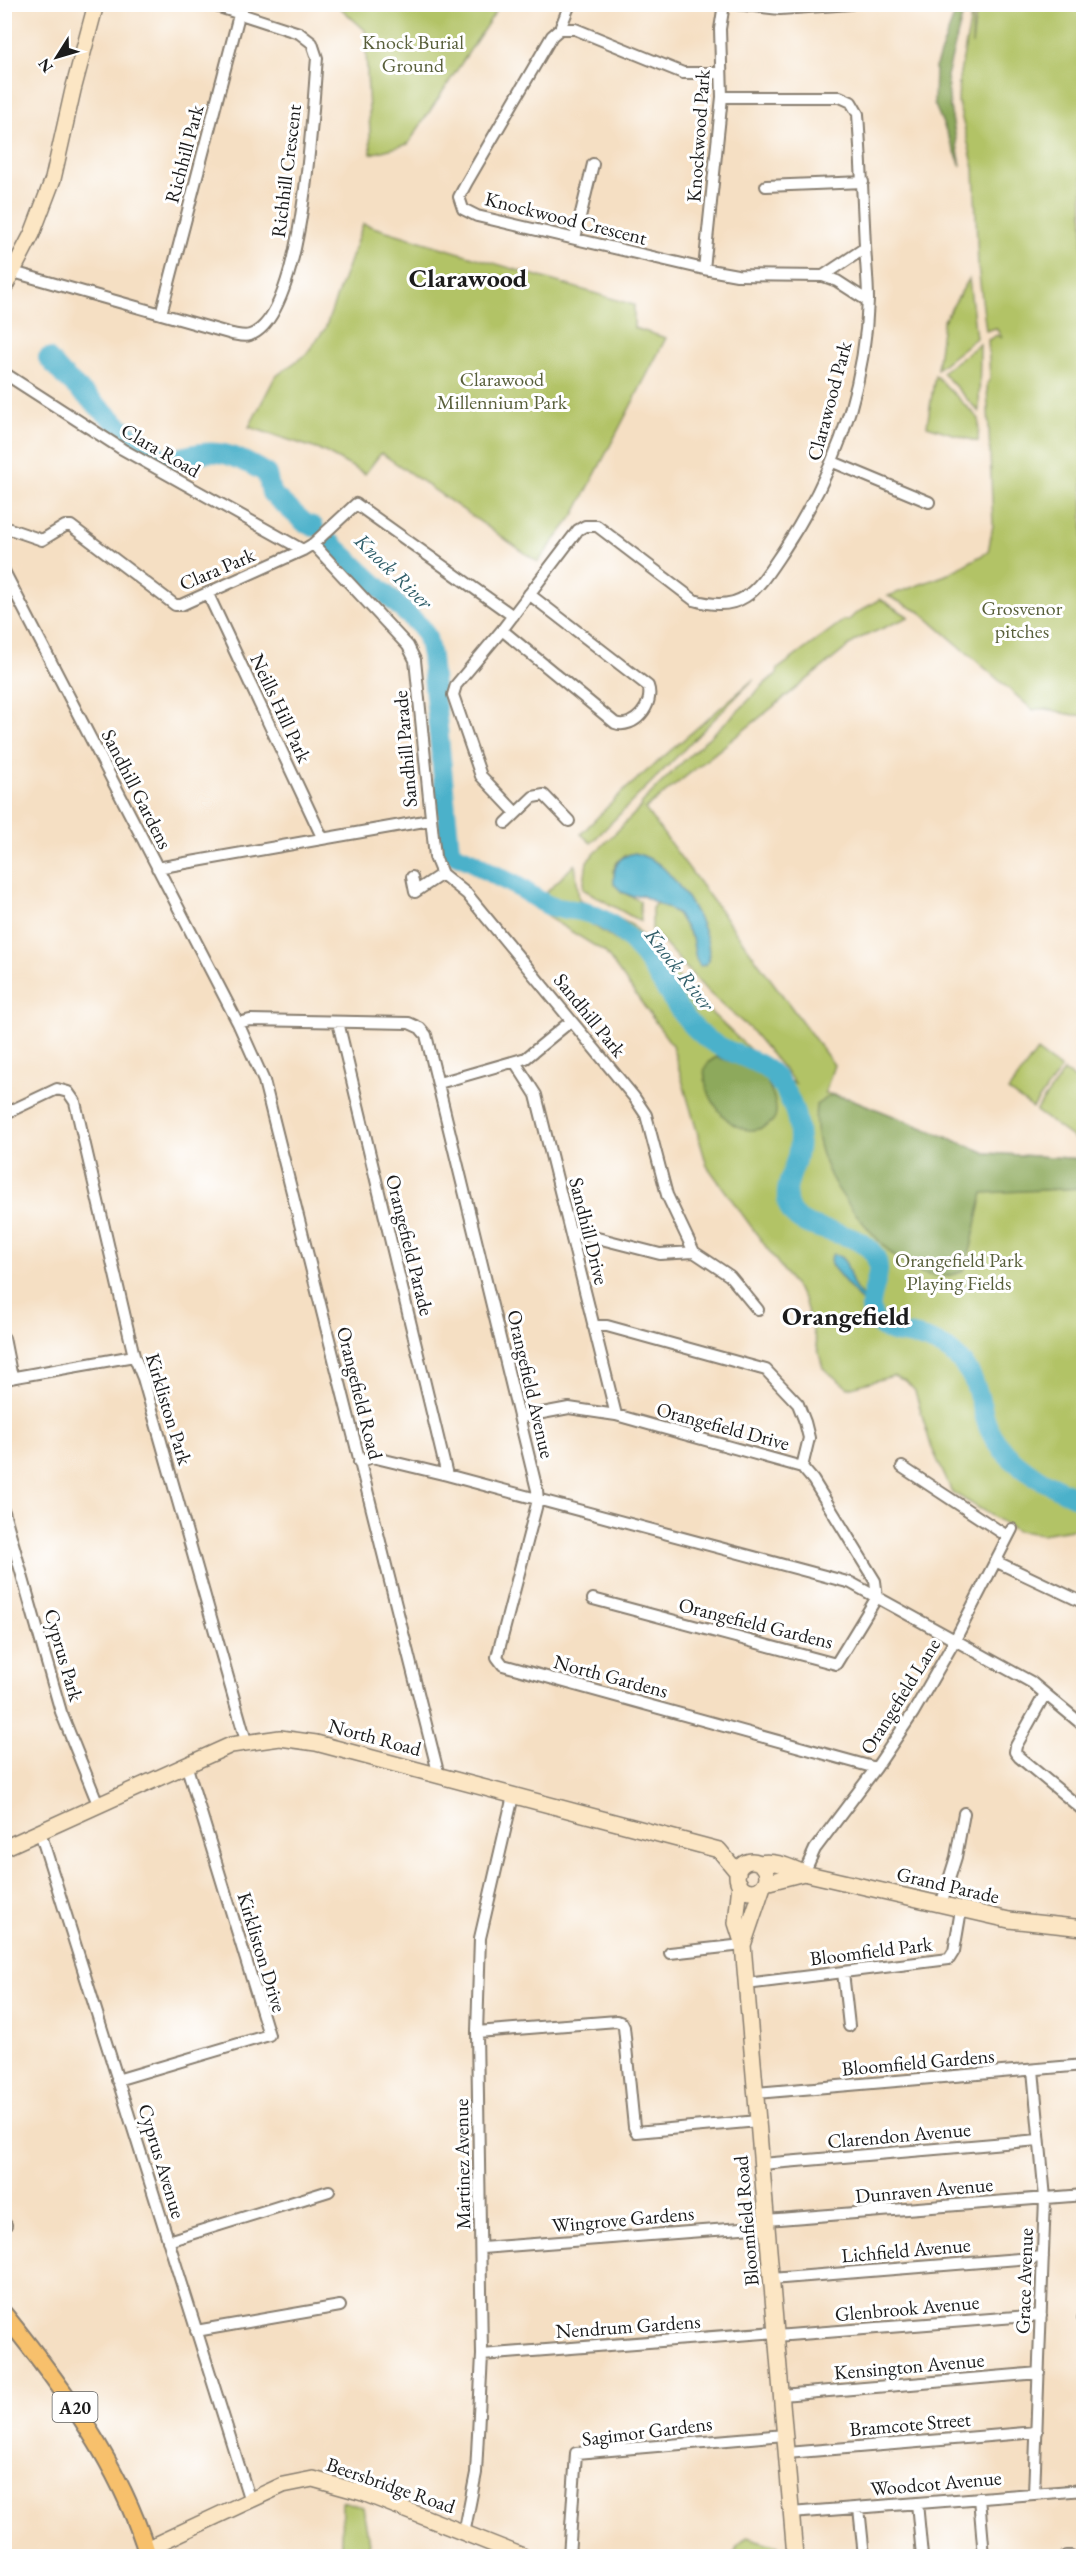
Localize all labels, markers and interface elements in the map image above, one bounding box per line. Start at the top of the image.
north arrow [27,27,87,87]
park label: Knock Burial Ground [362,29,464,78]
text: N [33,54,58,77]
street label: Knockwood Park [680,68,716,203]
street label: Richhill Park [158,102,210,206]
street label: Richhill Crescent [265,102,307,239]
street label: Knockwood Crescent [482,185,650,251]
district label: Clarawood [409,261,528,295]
street label: Clarawood Park [801,338,858,464]
park label: Clarawood Millennium Park [437,366,568,415]
street label: Clara Road [117,417,206,484]
water label: Knock River [349,527,439,615]
street label: Clara Park [175,541,259,597]
park label: Grosvenor pitches [982,595,1063,644]
street label: Neills Hill Park [244,649,318,767]
street label: Sandhill Parade [387,689,423,809]
street label: Sandhill Gardens [96,725,178,853]
water label: Knock River [639,921,721,1017]
street label: Sandhill Park [548,968,632,1063]
street label: Orangefield Parade [380,1172,440,1319]
street label: Sandhill Drive [563,1175,615,1287]
park label: Orangefield Park Playing Fields [895,1247,1024,1296]
district label: Orangefield [782,1299,911,1333]
street label: Orangefield Avenue [501,1307,561,1461]
street label: Orangefield Road [331,1324,389,1463]
street label: Kirkliston Park [140,1350,199,1469]
street label: Orangefield Drive [654,1396,793,1456]
street label: Orangefield Gardens [676,1591,836,1655]
street label: Cyprus Park [38,1606,90,1705]
street label: Orangefield Lane [854,1633,946,1759]
street label: North Gardens [551,1648,671,1704]
street label: North Road [326,1712,425,1762]
street label: Grand Parade [894,1861,1002,1909]
street label: Kirkliston Drive [231,1889,293,2015]
street label: Bloomfield Park [808,1931,934,1971]
street label: Bloomfield Gardens [841,2042,995,2082]
street label: Martinez Avenue [448,2098,476,2230]
street label: Cyprus Avenue [132,2101,192,2222]
street label: Clarendon Avenue [826,2116,972,2154]
street label: Bloomfield Road [727,2154,765,2287]
street label: Dunraven Avenue [854,2171,994,2209]
street label: Wingrove Gardens [551,2200,695,2238]
street label: Grace Avenue [1009,2227,1039,2335]
street label: Lichfield Avenue [840,2231,972,2269]
street label: Glenbrook Avenue [834,2289,981,2327]
street label: Nendrum Gardens [555,2308,701,2344]
street label: Kensington Avenue [833,2346,985,2386]
road number: A20 [52,2392,98,2422]
street label: Bramcote Street [848,2406,972,2442]
street label: Sagimor Gardens [580,2410,714,2452]
street label: Beersbridge Road [323,2451,460,2519]
street label: Woodcot Avenue [869,2464,1003,2502]

